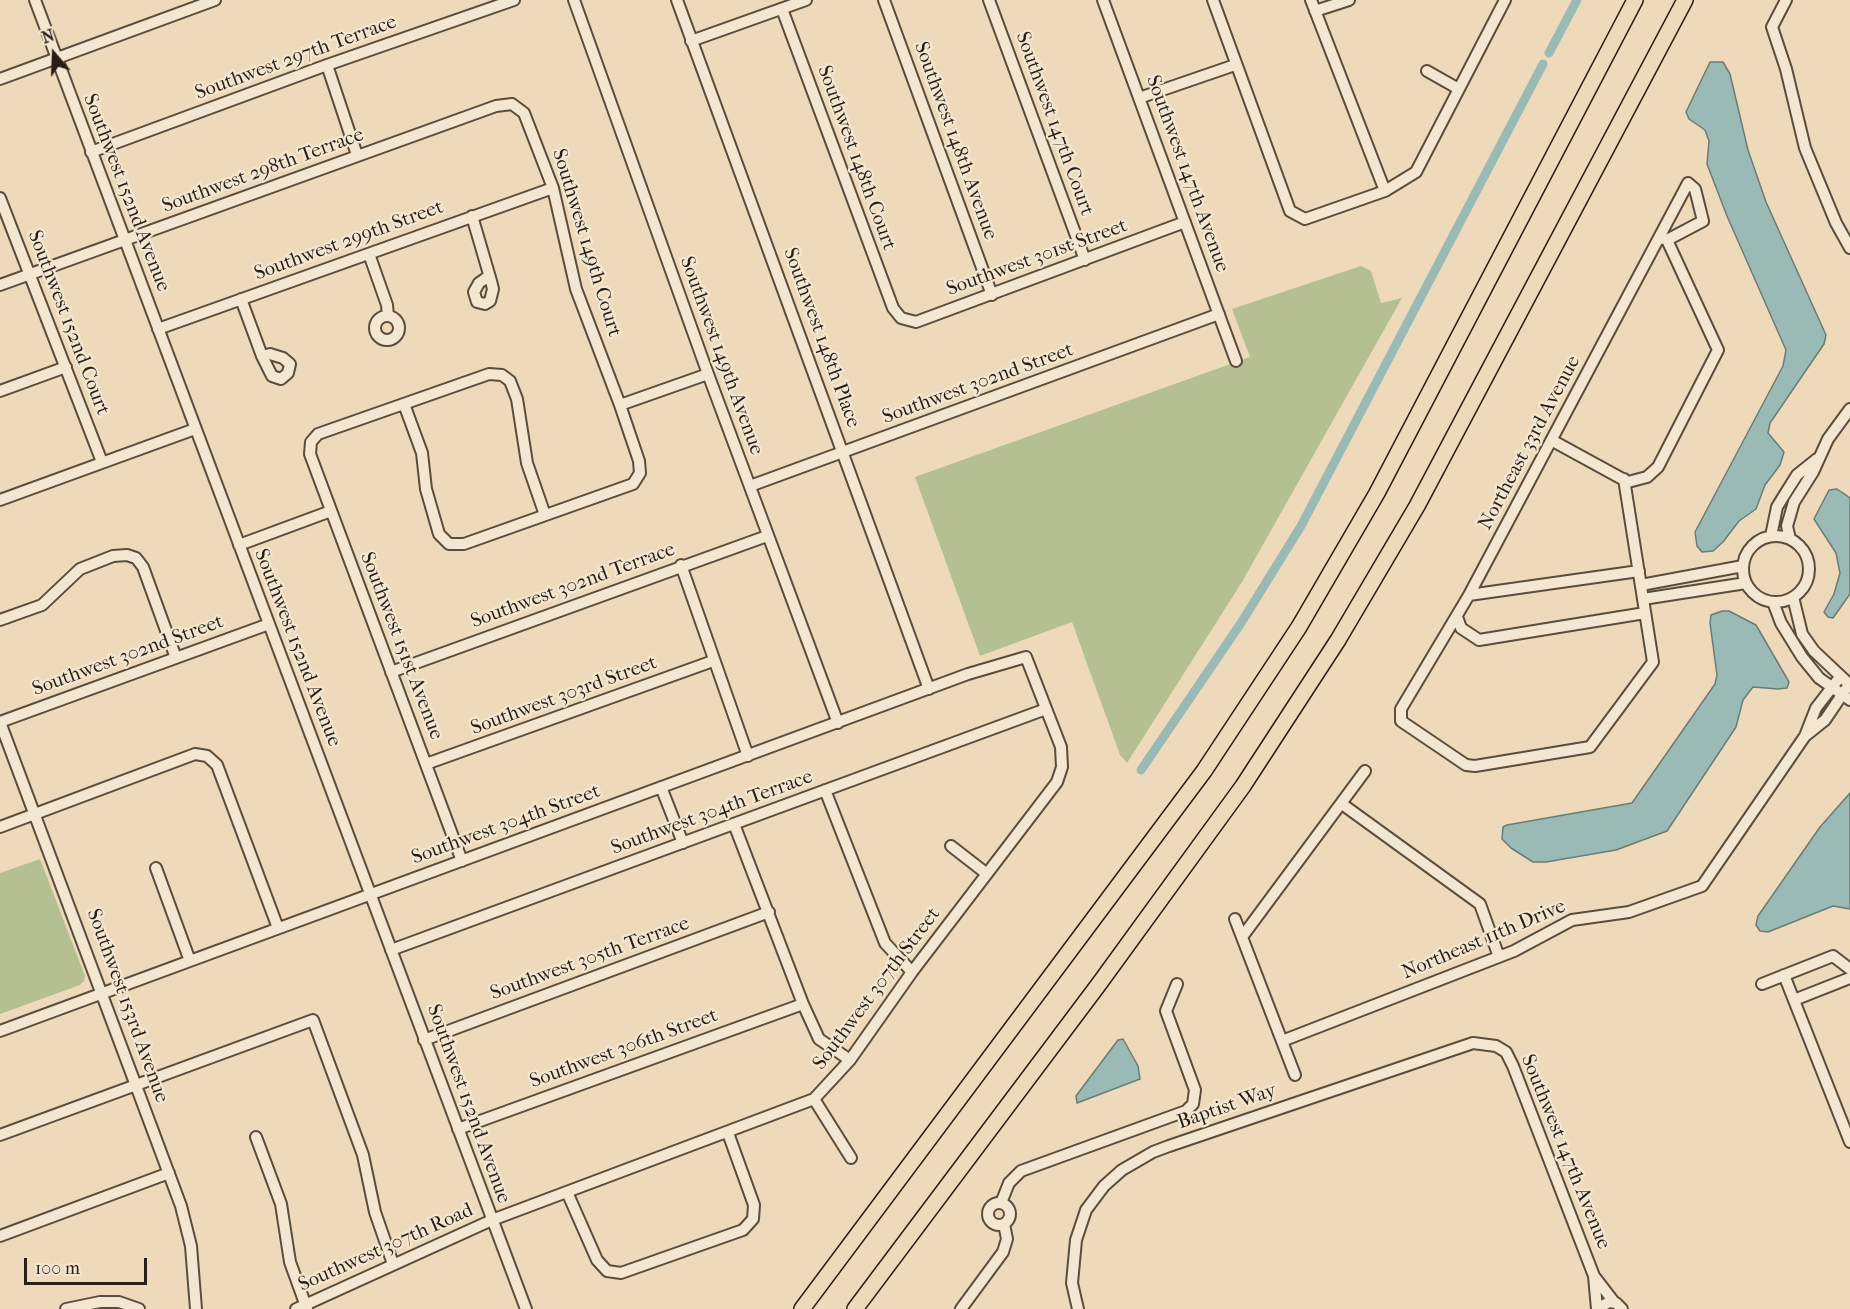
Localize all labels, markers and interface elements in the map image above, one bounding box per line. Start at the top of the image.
street label: Southwest 297th Terrace [192,10,400,106]
north arrow [24,24,84,84]
text: N [39,26,57,47]
street label: Southwest 147th Court [1010,29,1098,219]
street label: Southwest 148th Avenue [908,39,1002,243]
street label: Southwest 148th Court [811,62,901,254]
street label: Southwest 147th Avenue [1140,72,1234,276]
street label: Southwest 152nd Avenue [77,91,175,295]
street label: Southwest 298th Terrace [159,123,367,219]
street label: Southwest 149th Court [546,146,626,340]
street label: Southwest 299th Street [251,196,447,286]
street label: Southwest 301st Street [943,214,1131,302]
street label: Southwest 152nd Court [22,227,114,419]
street label: Southwest 148th Place [777,245,865,431]
street label: Southwest 149th Avenue [674,254,768,458]
street label: Southwest 302nd Street [879,338,1077,430]
street label: Northeast 33rd Avenue [1474,352,1586,534]
street label: Southwest 302nd Terrace [468,538,678,634]
street label: Southwest 152nd Avenue [248,546,346,750]
street label: Southwest 151st Avenue [354,549,448,743]
street label: Southwest 302nd Street [29,610,227,702]
street label: Southwest 303rd Street [468,651,660,741]
street label: Southwest 304th Terrace [608,765,816,861]
street label: Southwest 304th Street [408,780,604,870]
street label: Northeast 11th Drive [1399,895,1569,985]
street label: Southwest 307th Street [808,903,946,1075]
street label: Southwest 153rd Avenue [81,906,173,1106]
street label: Southwest 305th Terrace [487,912,693,1006]
street label: Southwest 152nd Avenue [421,1001,515,1207]
street label: Southwest 306th Street [527,1004,721,1094]
street label: Southwest 147th Avenue [1515,1051,1615,1253]
street label: Baptist Way [1174,1079,1280,1135]
street label: Southwest 307th Road [295,1199,477,1297]
scale bar [27,1246,150,1284]
text: 100 m [35,1258,80,1279]

